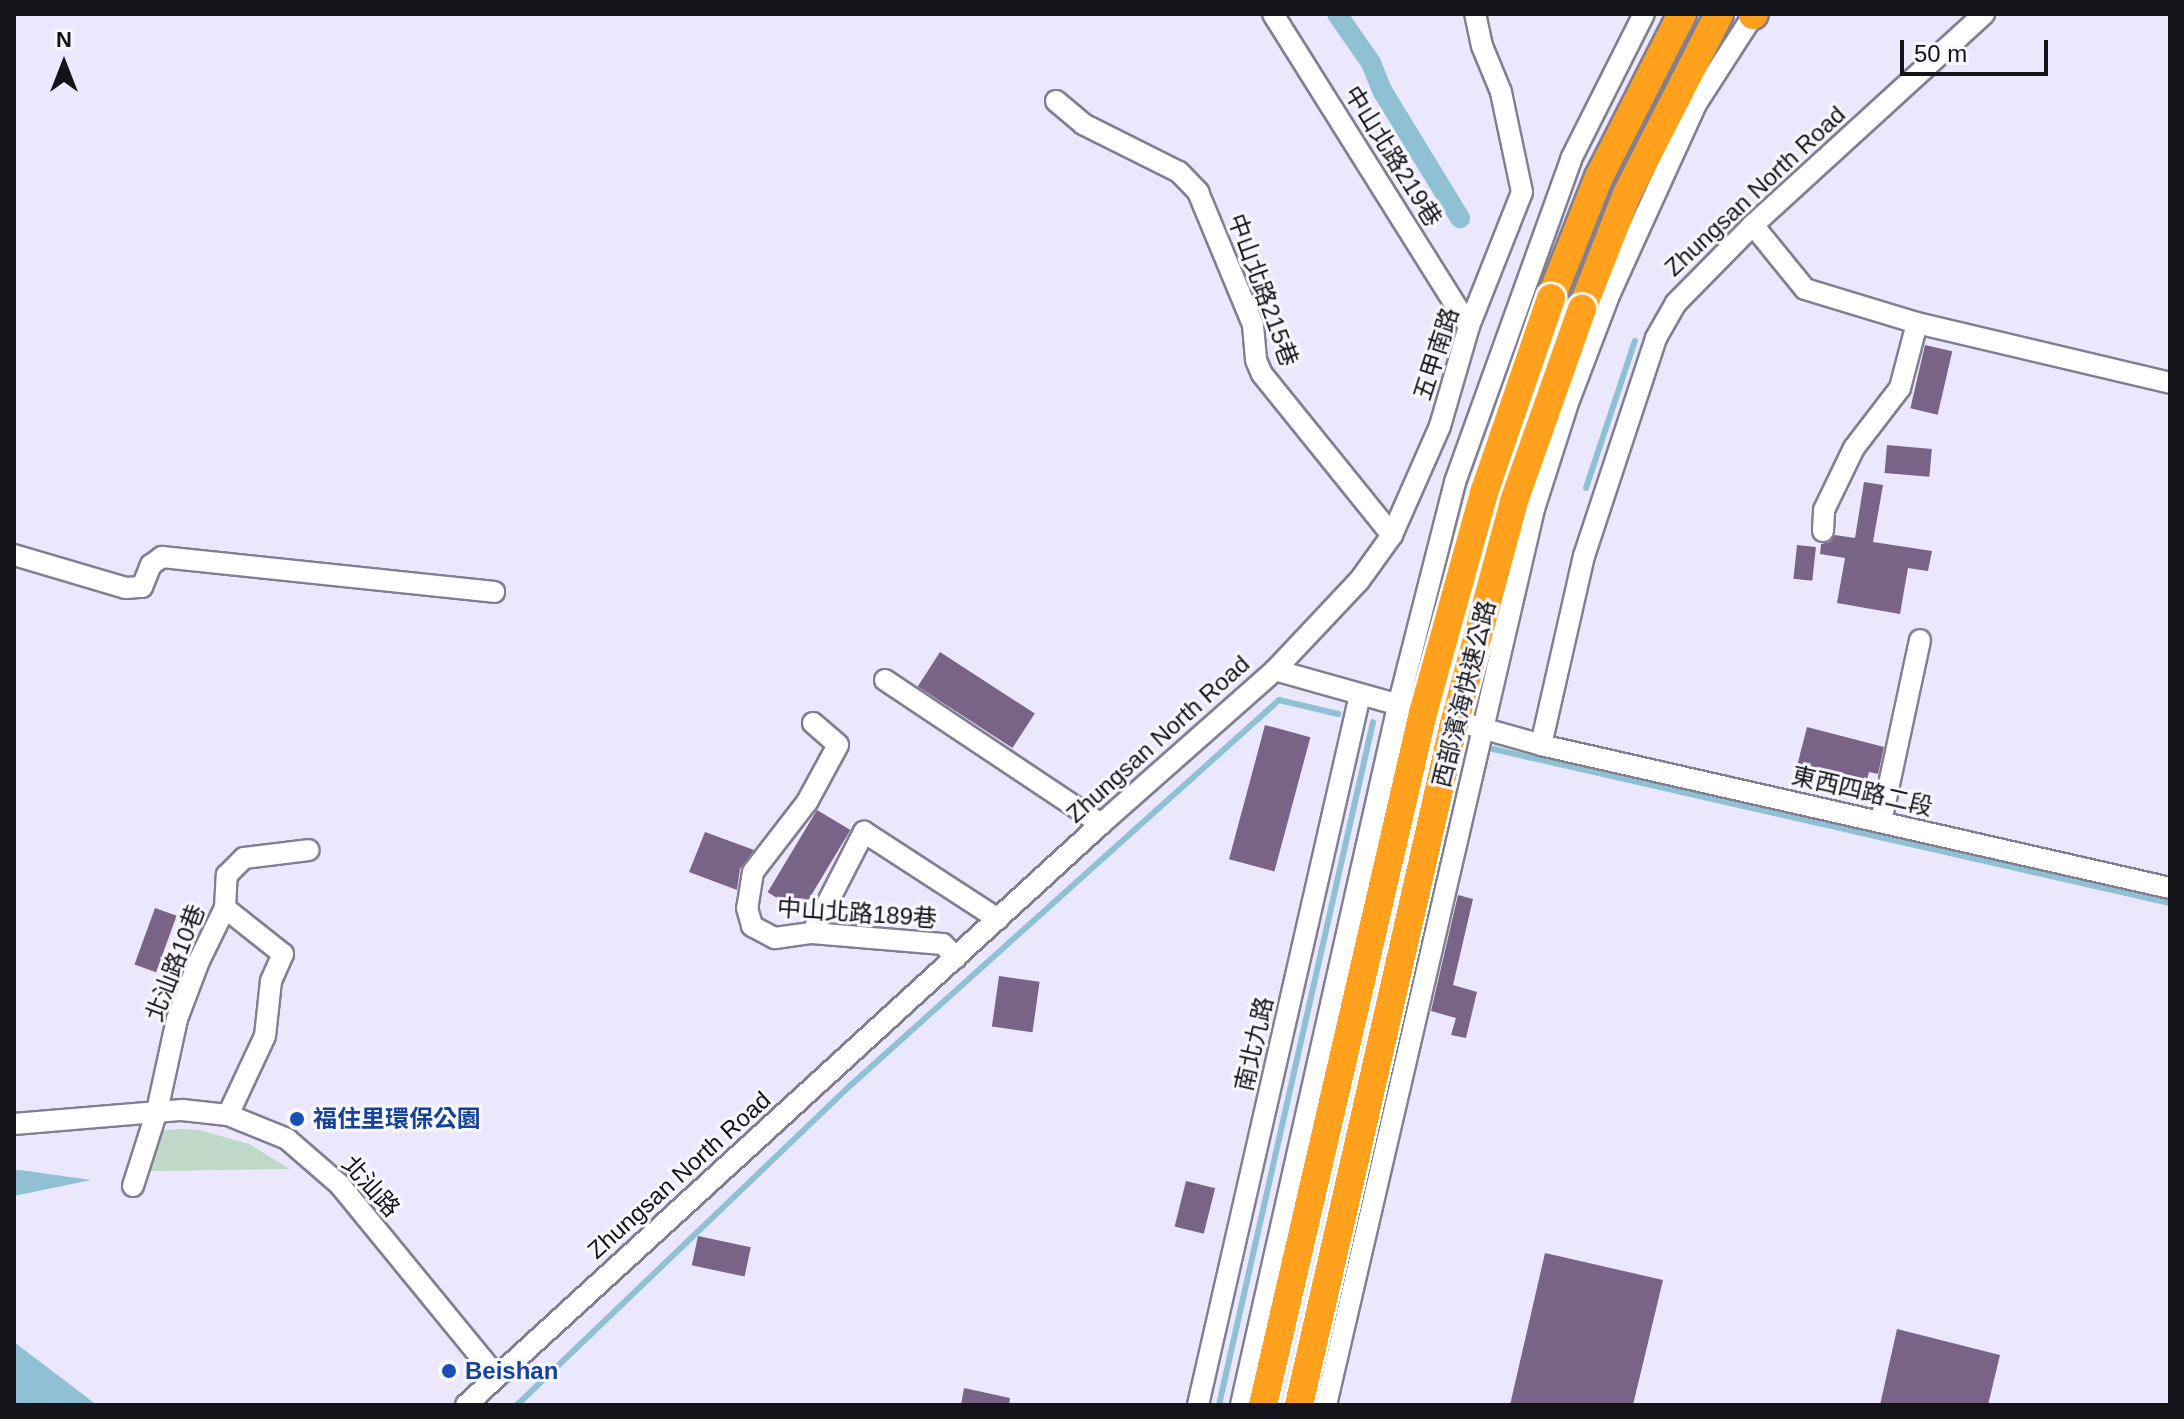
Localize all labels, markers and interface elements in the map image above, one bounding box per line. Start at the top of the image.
north arrow [24,24,104,104]
scale bar [1904,24,2052,74]
text: N [56,27,72,52]
text: 50 m [1914,40,1967,67]
street label: 中山北路219巷 [1338,81,1448,231]
street label: Zhungsan North Road [1659,100,1851,282]
street label: 中山北路215巷 [1222,210,1304,370]
street label: 五甲南路 [1407,304,1465,404]
street label: 西部濱海快速公路 [1427,597,1501,791]
street label: Zhungsan North Road [1061,649,1255,829]
street label: 東西四路二段 [1789,761,1935,821]
street label: 中山北路189巷 [776,893,938,933]
street label: 北汕路10巷 [140,901,210,1025]
street label: 南北九路 [1229,994,1279,1094]
street label: Zhungsan North Road [582,1085,776,1265]
place label: 福住里環保公園 [313,1105,481,1133]
marker: 福住里環保公園 [288,1110,306,1128]
street label: 北汕路 [336,1150,406,1222]
place label: Beishan [465,1357,558,1385]
marker: Beishan [440,1362,458,1380]

